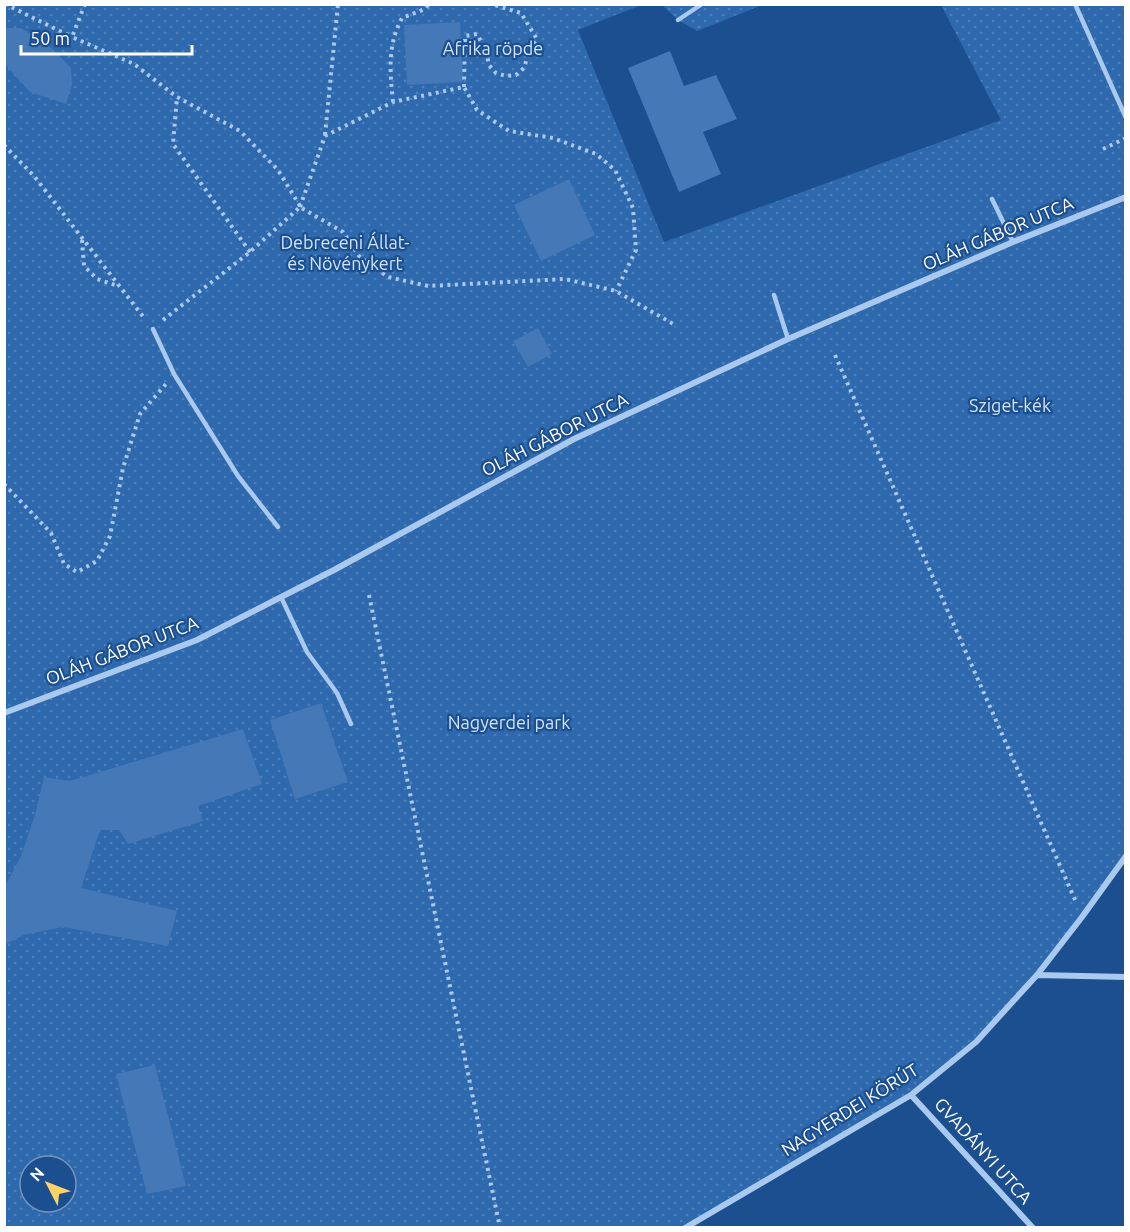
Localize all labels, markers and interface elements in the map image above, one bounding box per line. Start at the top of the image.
scale bar [21,18,192,56]
text: 50 m [30,28,70,48]
park label: Afrika röpde [443,38,543,58]
street label: OLÁH GÁBOR UTCA [919,191,1076,274]
park label: Debreceni Állat- és Növénykert [280,231,410,273]
street label: OLÁH GÁBOR UTCA [478,388,631,480]
park label: Sziget-kék [969,395,1051,415]
street label: OLÁH GÁBOR UTCA [42,611,201,688]
park label: Nagyerdei park [448,712,570,732]
street label: NAGYERDEI KÖRÚT [777,1058,922,1159]
street label: GVADÁNYI UTCA [931,1093,1037,1208]
north arrow [18,1154,78,1214]
text: N [26,1164,48,1184]

